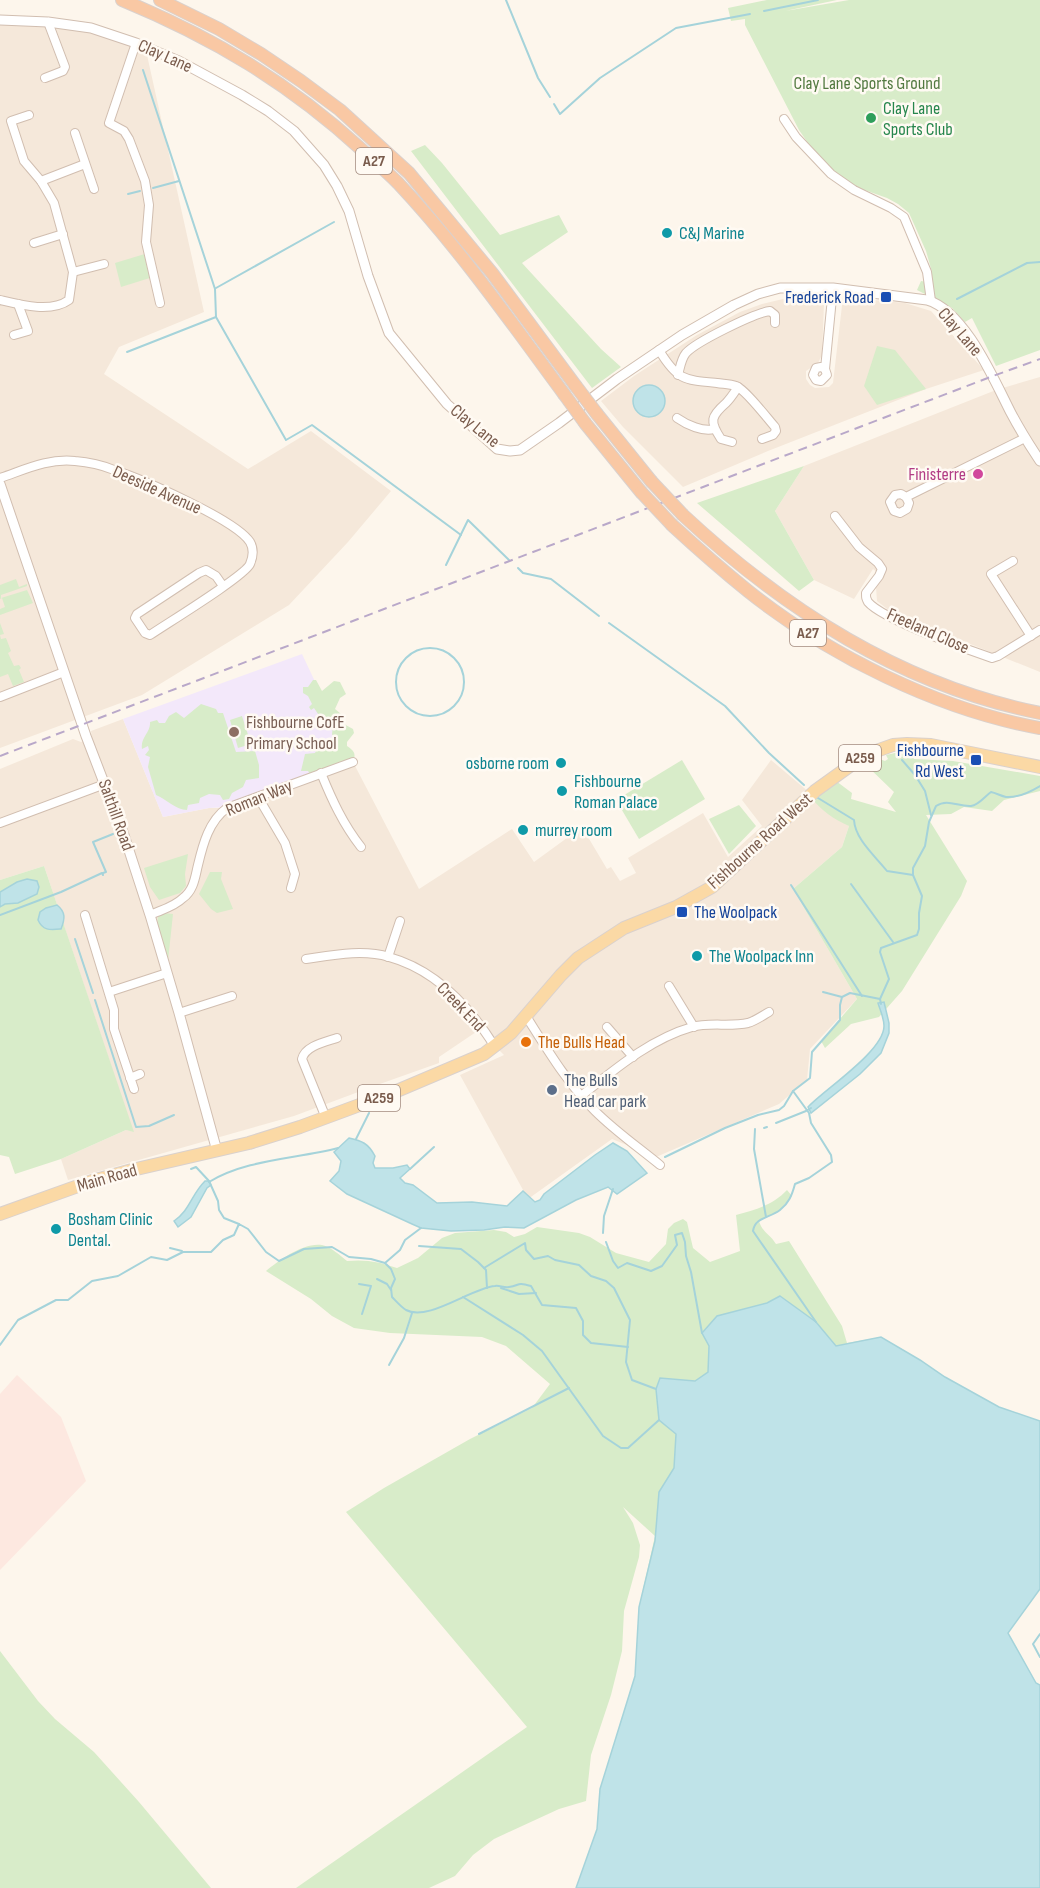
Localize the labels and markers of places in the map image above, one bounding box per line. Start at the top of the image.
place label: Clay Lane Sports Club [883,98,953,140]
marker: Clay Lane Sports Club [864,111,878,125]
place label: C&J Marine [679,223,744,244]
marker: C&J Marine [660,226,674,240]
place label: Frederick Road [785,287,874,308]
marker: Frederick Road [879,290,893,304]
place label: Finisterre [908,464,966,485]
marker: Finisterre [971,467,985,481]
place label: Fishbourne CofE Primary School [246,712,345,754]
marker: Fishbourne CofE Primary School [227,725,241,739]
place label: Fishbourne Rd West [897,740,964,782]
place label: osborne room [466,753,549,774]
marker: Fishbourne Rd West [969,753,983,767]
marker: osborne room [554,756,568,770]
place label: Fishbourne Roman Palace [574,771,658,813]
marker: Fishbourne Roman Palace [555,784,569,798]
place label: murrey room [535,820,612,841]
marker: murrey room [516,823,530,837]
place label: The Woolpack [694,902,777,923]
marker: The Woolpack [675,905,689,919]
place label: The Woolpack Inn [709,946,814,967]
marker: The Woolpack Inn [690,949,704,963]
place label: The Bulls Head [538,1032,625,1053]
marker: The Bulls Head [519,1035,533,1049]
place label: The Bulls Head car park [564,1070,646,1112]
marker: The Bulls Head car park [545,1083,559,1097]
place label: Bosham Clinic Dental. [68,1209,153,1251]
marker: Bosham Clinic Dental. [49,1222,63,1236]

